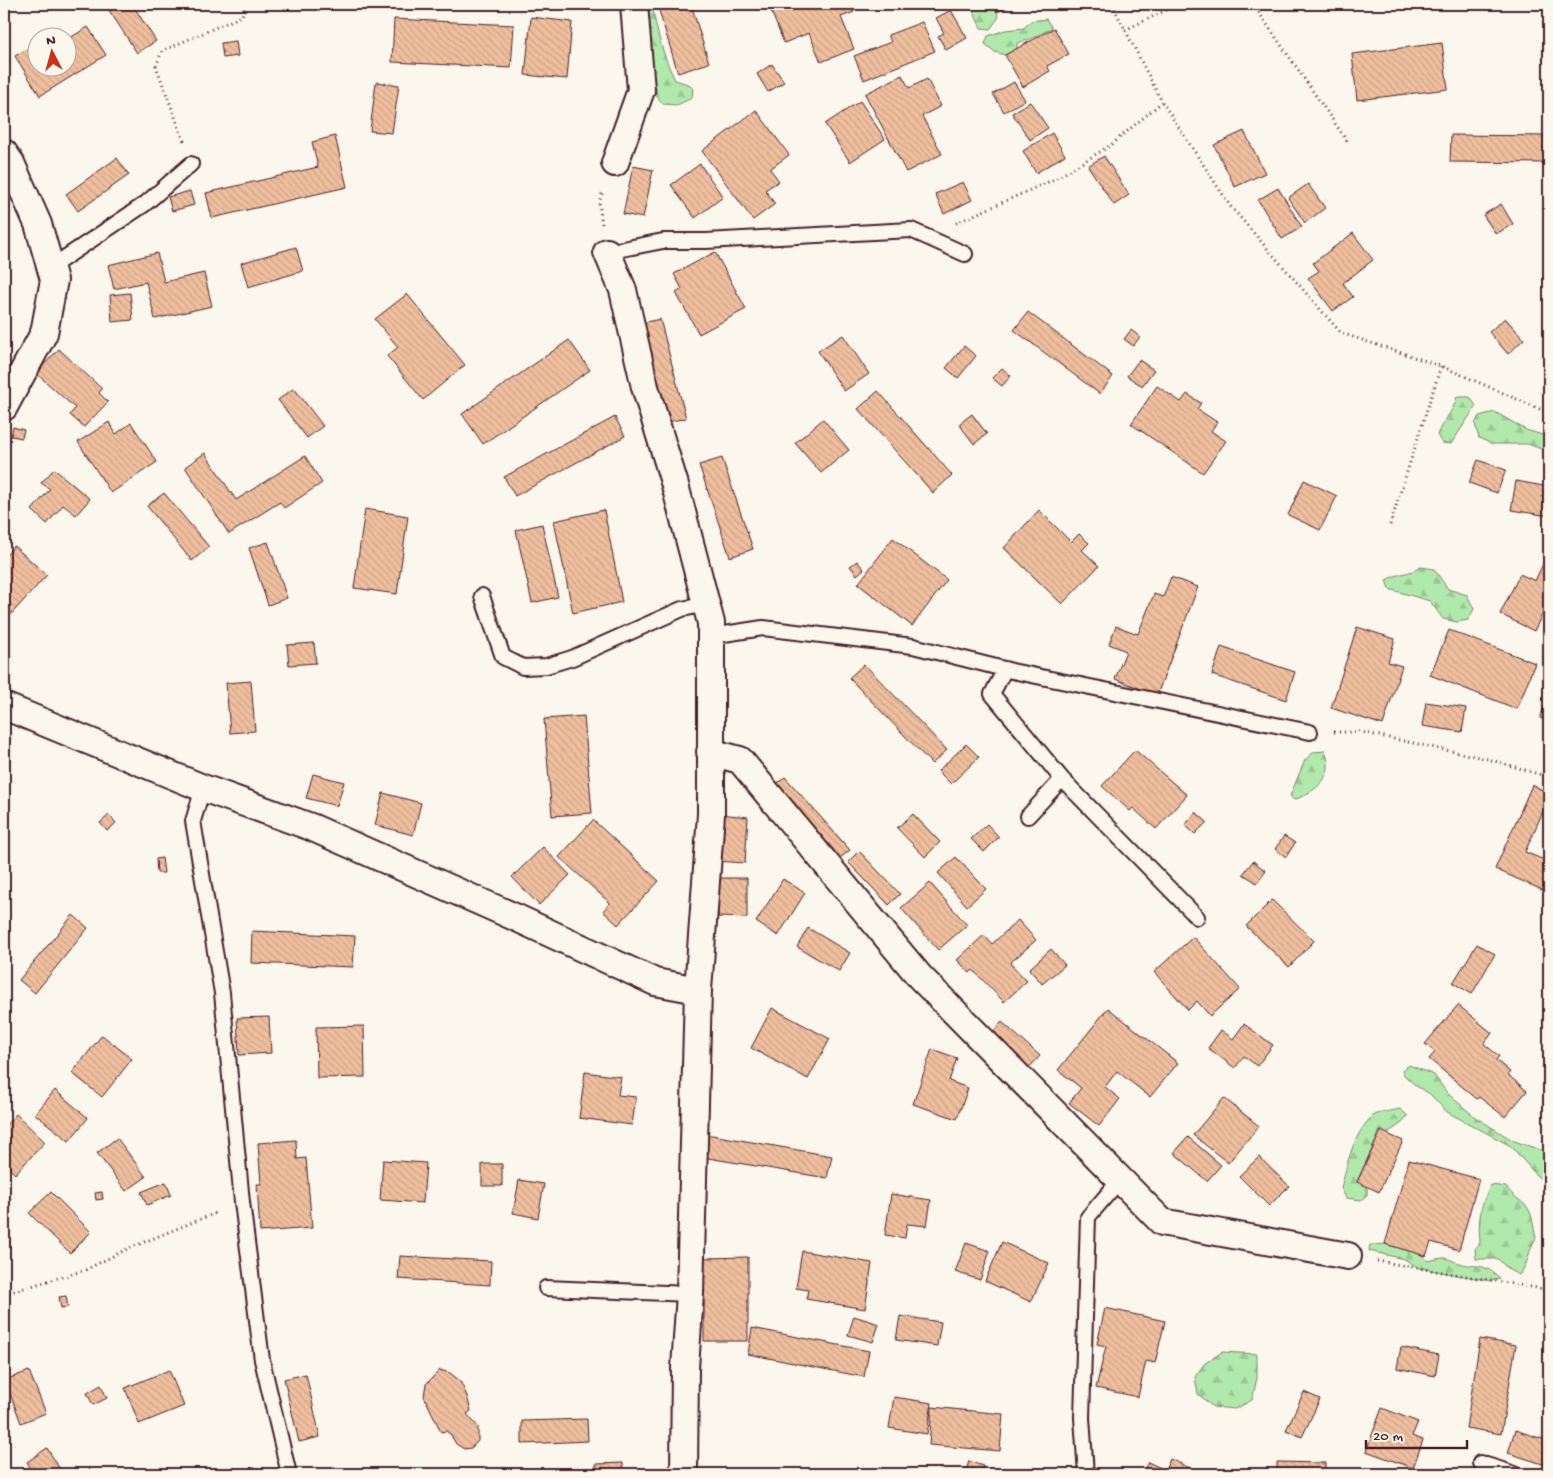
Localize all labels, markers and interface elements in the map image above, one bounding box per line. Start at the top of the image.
north arrow [28,28,78,78]
text: N [45,33,56,50]
scale bar [1366,1418,1467,1450]
text: 20 m [1373,1428,1403,1446]

